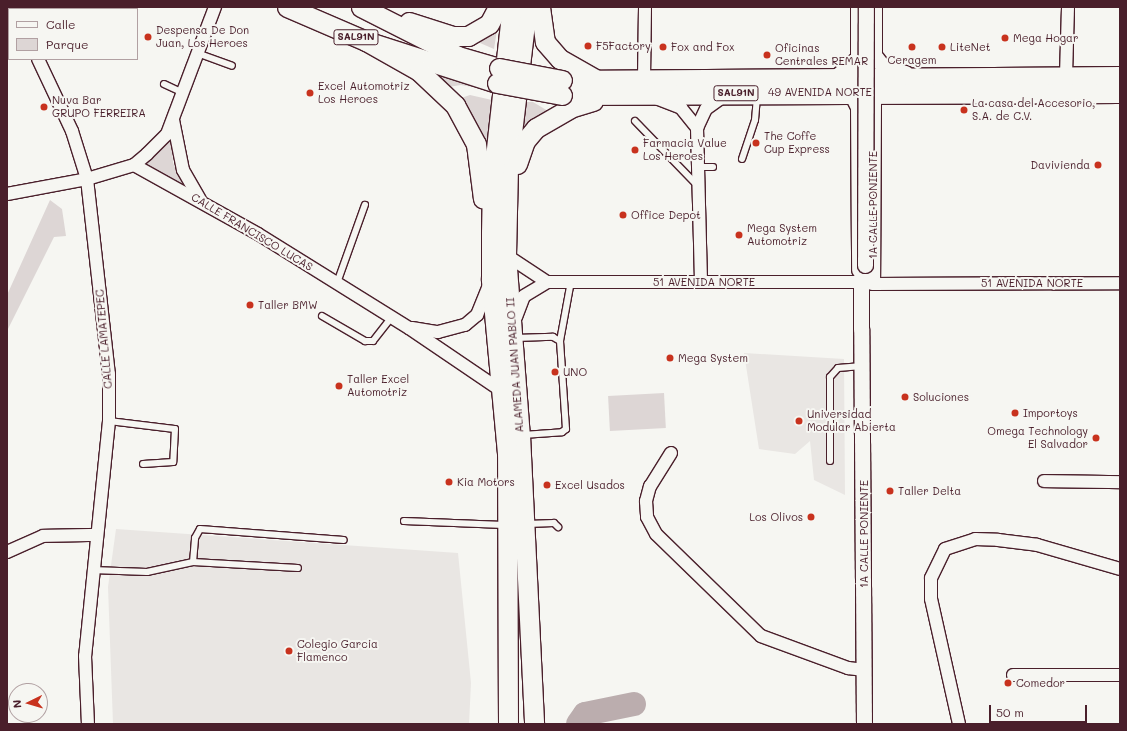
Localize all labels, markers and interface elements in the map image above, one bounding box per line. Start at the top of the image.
legend [8,8,138,60]
text: Calle [46,16,76,32]
place label: Despensa De Don Juan, Los Heroes [156,24,249,50]
road number: SAL91N [333,29,379,45]
place label: Mega Hogar [1013,31,1078,45]
marker: Despensa De Don Juan, Los Heroes [143,32,153,42]
marker: Mega Hogar [1000,33,1010,43]
text: Parque [46,36,89,52]
place label: F5Factory [596,39,651,53]
place label: Fox and Fox [671,40,735,54]
place label: LiteNet [950,40,991,54]
marker: F5Factory [583,41,593,51]
marker: Fox and Fox [658,42,668,52]
place label: Oficinas Centrales REMAR [775,42,868,68]
marker: Ceragem [907,42,917,52]
marker: LiteNet [937,42,947,52]
marker: Oficinas Centrales REMAR [762,50,772,60]
place label: Ceragem [888,53,936,67]
place label: Excel Automotriz Los Heroes [318,80,410,106]
road number: SAL91N [713,85,759,101]
street label: 49 AVENIDA NORTE [768,85,872,99]
marker: Excel Automotriz Los Heroes [305,88,315,98]
place label: Nuva Bar GRUPO FERREIRA [52,94,146,120]
place label: La casa del Accesorio, S.A. de C.V. [972,97,1095,123]
marker: Nuva Bar GRUPO FERREIRA [39,102,49,112]
marker: La casa del Accesorio, S.A. de C.V. [959,105,969,115]
place label: The Coffe Cup Express [764,130,830,156]
place label: Farmacia Value Los Heroes [643,137,727,163]
marker: The Coffe Cup Express [751,138,761,148]
marker: Farmacia Value Los Heroes [630,145,640,155]
street label: 1A CALLE PONIENTE [866,151,880,259]
place label: Davivienda [1030,158,1090,172]
marker: Davivienda [1093,160,1103,170]
street label: CALLE FRANCISCO LUCAS [189,190,315,274]
place label: Office Depot [631,208,701,222]
marker: Office Depot [618,210,628,220]
place label: Mega System Automotriz [747,222,817,248]
marker: Mega System Automotriz [734,230,744,240]
street label: 51 AVENIDA NORTE [653,275,755,289]
street label: 51 AVENIDA NORTE [981,276,1083,290]
street label: CALLE LAMATEPEC [93,289,115,389]
street label: ALAMEDA JUAN PABLO II [504,297,526,433]
place label: Taller BMW [258,298,318,312]
marker: Taller BMW [245,300,255,310]
place label: Mega System [678,351,748,365]
marker: Mega System [665,353,675,363]
place label: UNO [563,365,587,379]
marker: UNO [550,367,560,377]
place label: Taller Excel Automotriz [347,373,409,399]
marker: Taller Excel Automotriz [334,381,344,391]
place label: Soluciones [913,390,969,404]
marker: Soluciones [900,392,910,402]
place label: Importoys [1023,406,1078,420]
place label: Universidad Modular Abierta [807,408,896,434]
marker: Importoys [1010,408,1020,418]
marker: Universidad Modular Abierta [794,416,804,426]
place label: Omega Technology El Salvador [987,425,1088,451]
marker: Omega Technology El Salvador [1091,433,1101,443]
place label: Kia Motors [457,475,515,489]
marker: Kia Motors [444,477,454,487]
place label: Excel Usados [555,478,625,492]
marker: Excel Usados [542,480,552,490]
street label: 1A CALLE PONIENTE [857,480,871,588]
place label: Taller Delta [898,484,961,498]
marker: Taller Delta [885,486,895,496]
place label: Los Olivos [749,510,803,524]
marker: Los Olivos [806,512,816,522]
place label: Colegio Garcia Flamenco [297,638,378,664]
marker: Colegio Garcia Flamenco [284,646,294,656]
place label: Comedor [1016,676,1065,690]
marker: Comedor [1003,678,1013,688]
north arrow [8,683,48,723]
scale bar [991,697,1089,723]
text: N [9,699,24,709]
text: 50 m [996,704,1024,720]

